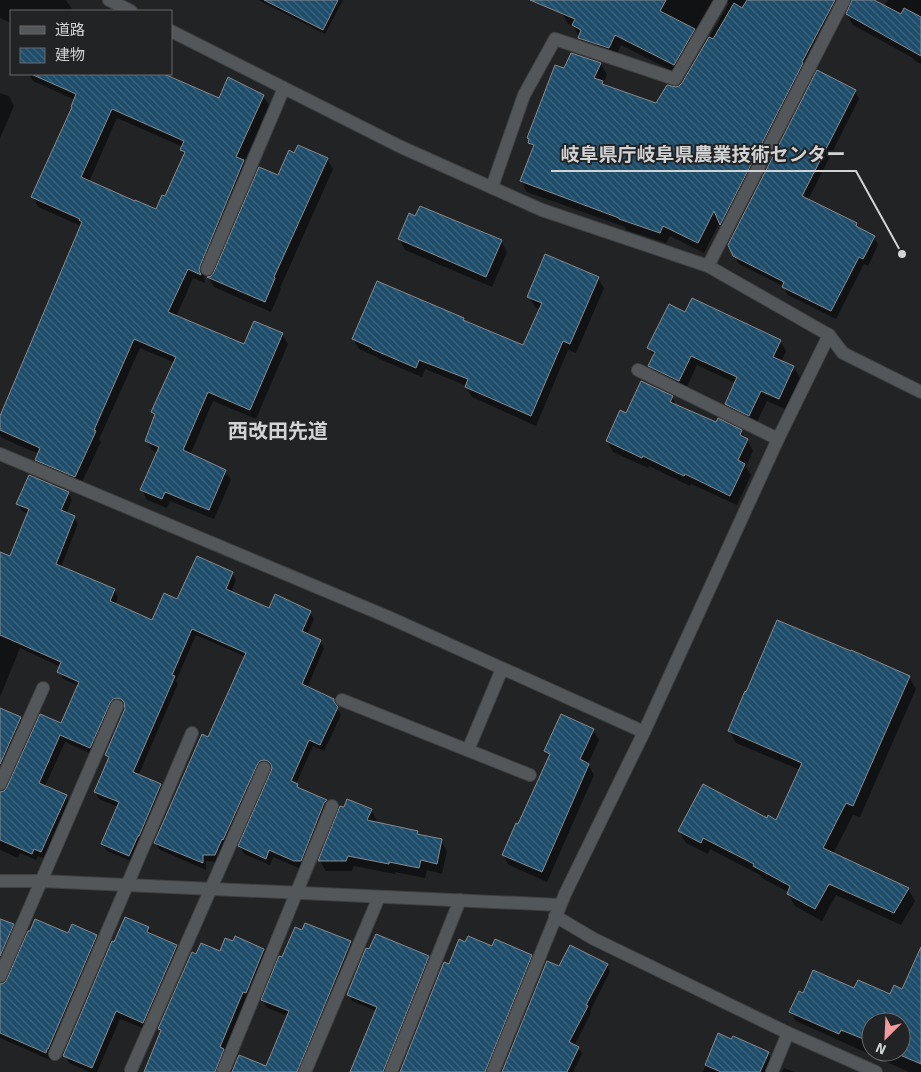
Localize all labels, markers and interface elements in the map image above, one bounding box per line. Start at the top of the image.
legend [10,10,172,75]
text: 道路 [55,21,85,39]
text: 建物 [55,46,85,64]
callout: 岐阜県庁岐阜県農業技術センター [551,137,856,171]
text: 岐阜県庁岐阜県農業技術センター [560,143,846,167]
district label: 西改田先道 [228,419,328,444]
north arrow [861,1012,911,1062]
text: N [873,1039,889,1058]

